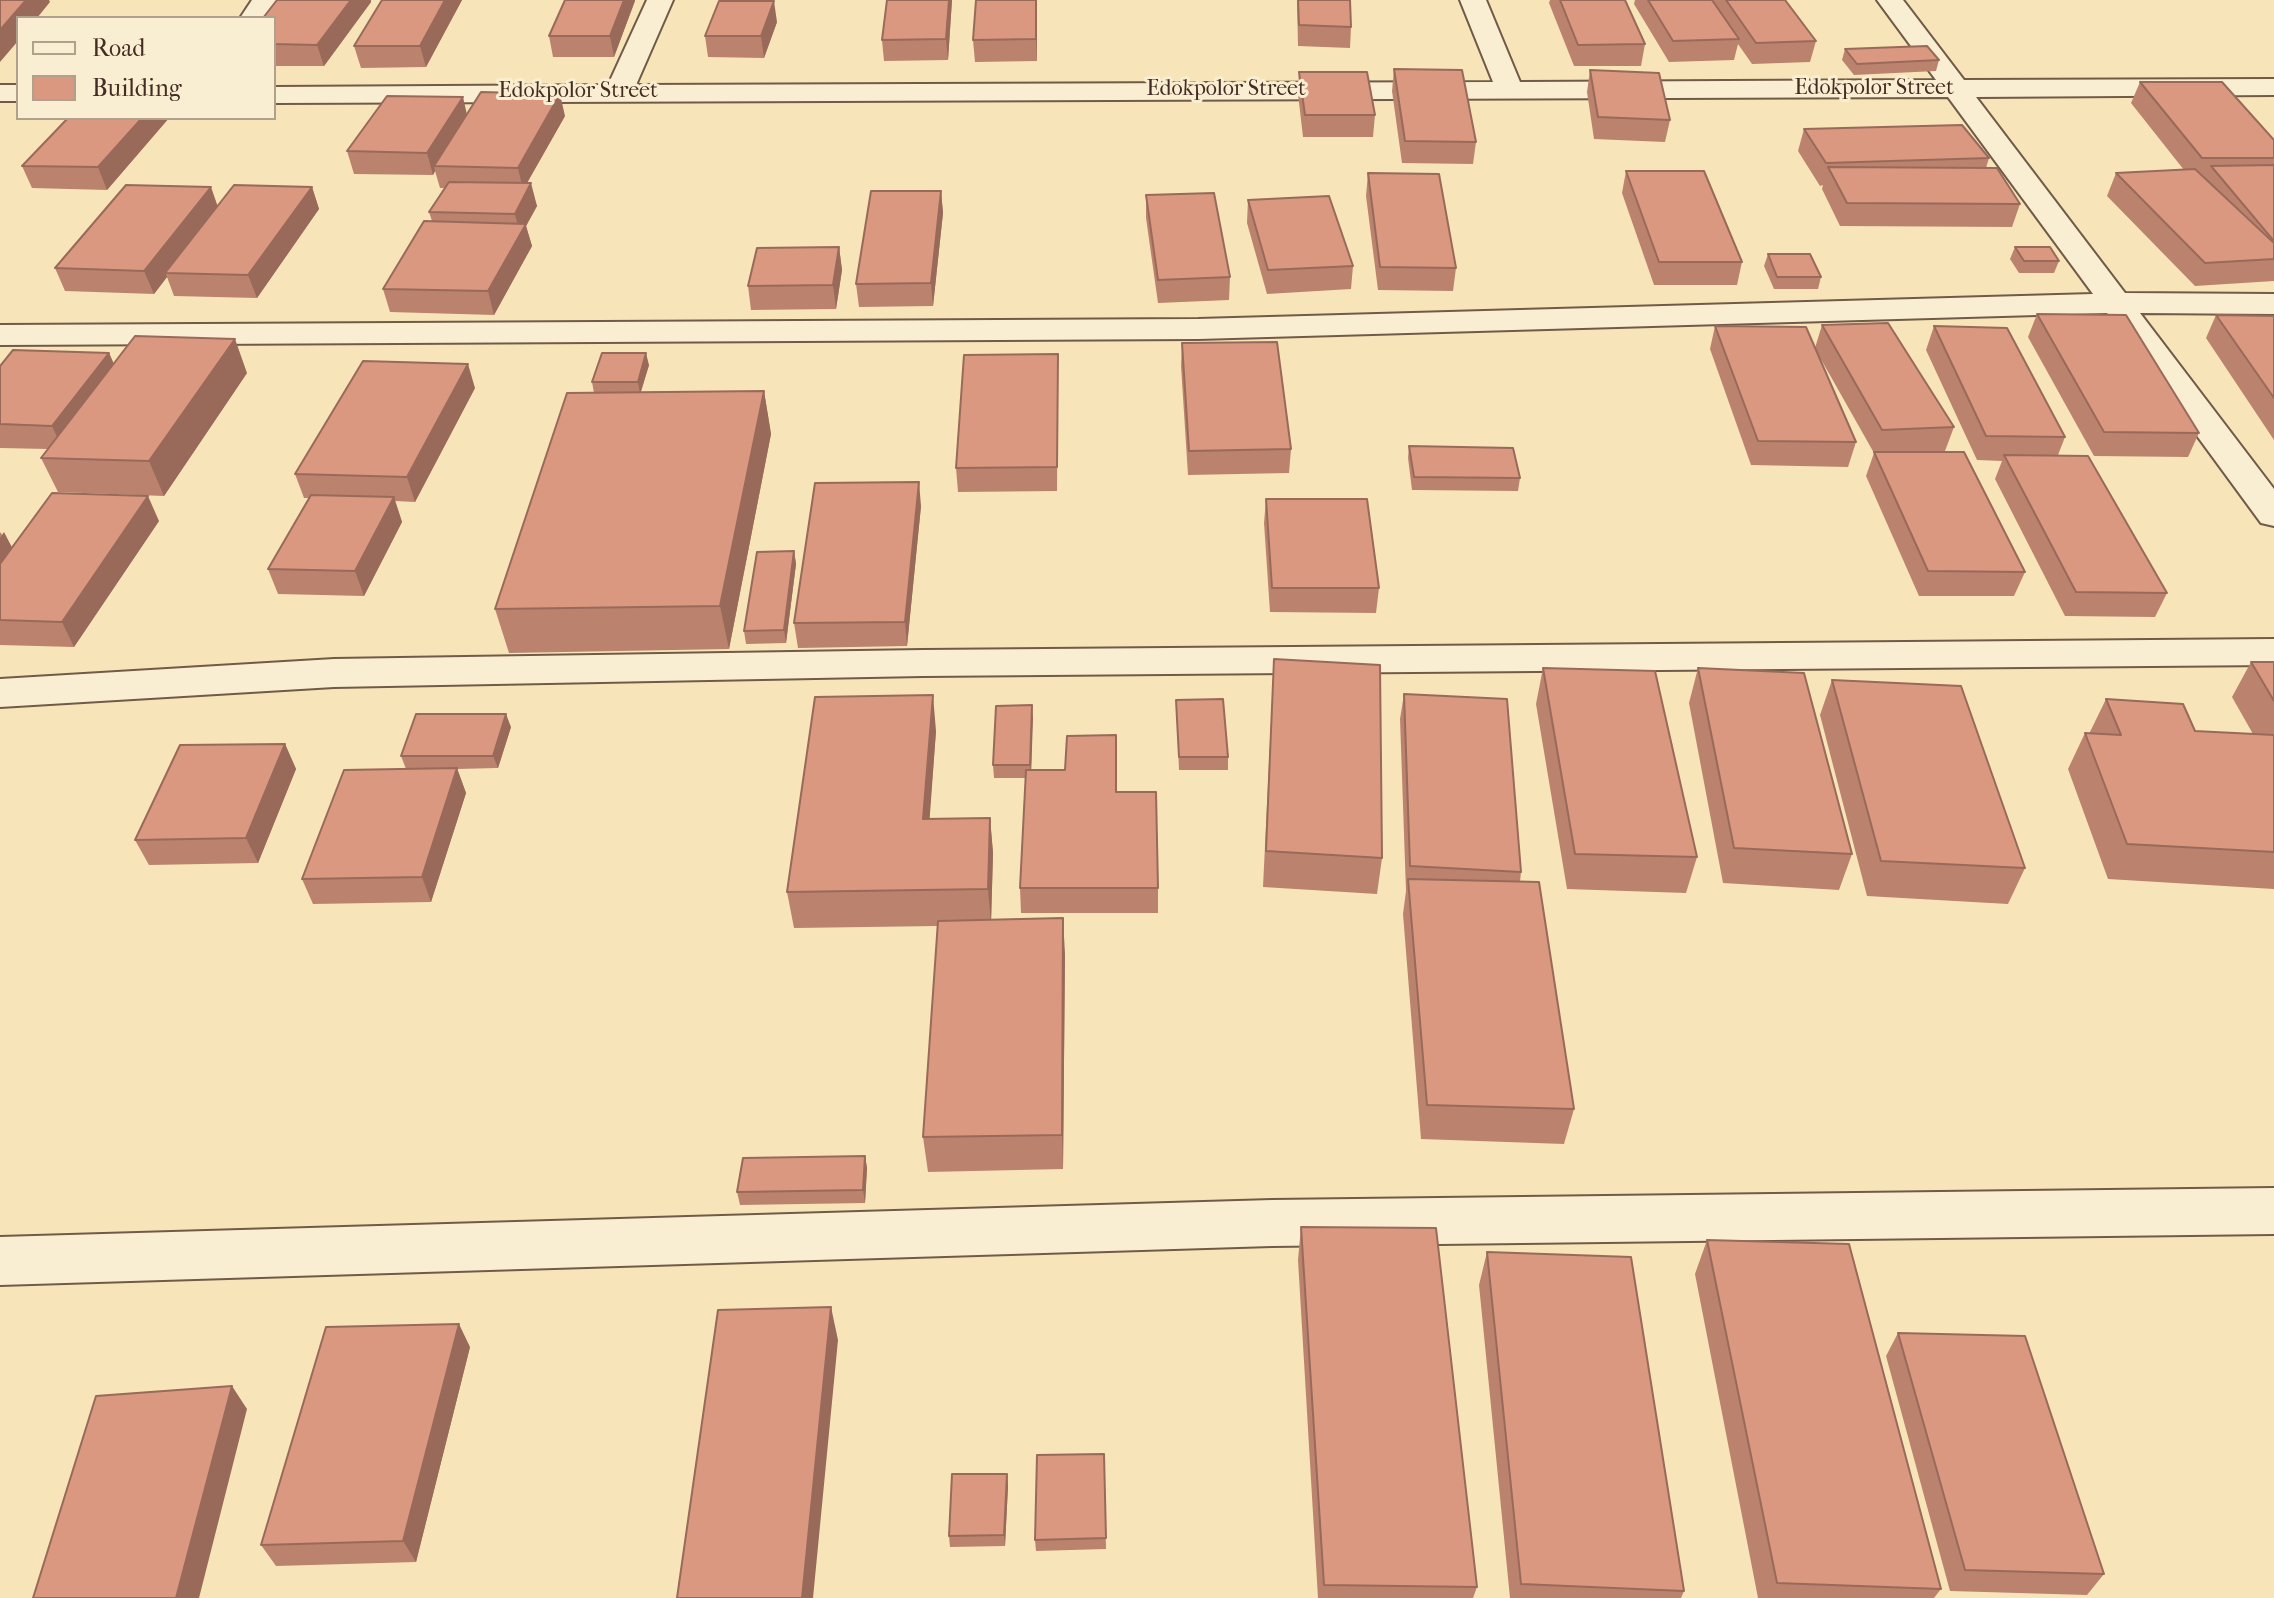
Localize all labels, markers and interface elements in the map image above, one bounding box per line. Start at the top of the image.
legend [16,16,276,120]
text: Road [92,34,145,62]
text: Building [92,74,182,102]
street label: Edokpolor Street [1794,76,1954,102]
street label: Edokpolor Street [1146,77,1306,103]
street label: Edokpolor Street [498,79,658,105]

